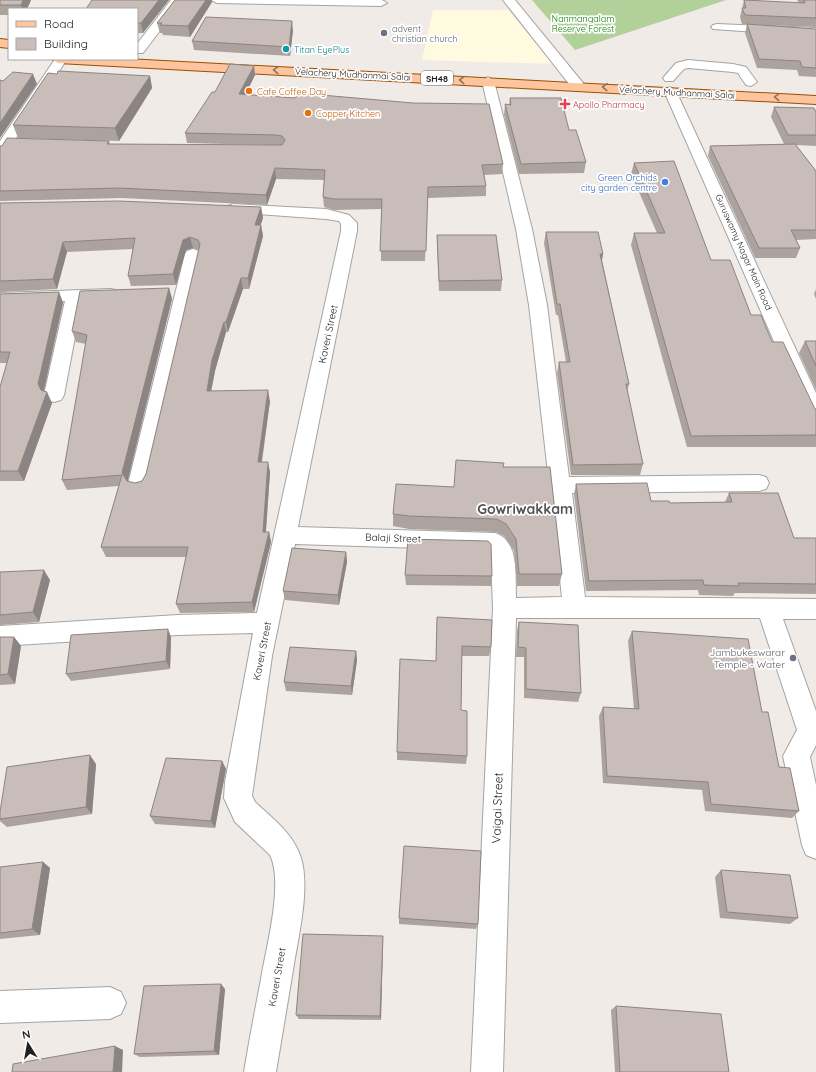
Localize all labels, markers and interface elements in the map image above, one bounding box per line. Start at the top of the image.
legend [8,8,138,60]
park label: Nanmangalam Reserve Forest [552,13,614,34]
text: Road [44,16,74,31]
place label: advent christian church [392,23,457,44]
marker: advent christian church [379,28,389,38]
text: Building [44,36,88,51]
marker: Titan EyePlus [281,44,291,54]
place label: Titan EyePlus [294,44,349,55]
street label: Velachery Mudhanmai Salai [295,65,411,83]
one-way arrow [273,66,279,75]
road number: SH48 [421,71,453,85]
one-way arrow [459,75,465,84]
one-way arrow [602,83,608,92]
street label: Velachery Mudhanmai Salai [619,83,735,101]
marker: Cafe Coffee Day [244,86,254,96]
place label: Cafe Coffee Day [257,86,326,97]
one-way arrow [774,93,780,102]
marker: Apollo Pharmacy [560,99,570,109]
place label: Apollo Pharmacy [573,99,645,110]
marker: Copper Kitchen [303,108,313,118]
place label: Copper Kitchen [316,108,380,119]
place label: Green Orchids city garden centre [581,172,657,193]
marker: Green Orchids city garden centre [660,177,670,187]
street label: Guruswamy Nagar Main Road [713,192,775,312]
street label: Kaveri Street [315,303,341,365]
district label: Gowriwakkam [477,500,573,518]
street label: Balaji Street [365,531,422,545]
street label: Kaveri Street [250,620,274,682]
place label: Jambukeswarar Temple - Water [710,646,785,671]
marker: Jambukeswarar Temple - Water [788,653,798,663]
street label: Vaigai Street [488,772,506,844]
street label: Kaveri Street [265,946,289,1007]
north arrow [8,1024,48,1064]
text: N [21,1027,31,1042]

